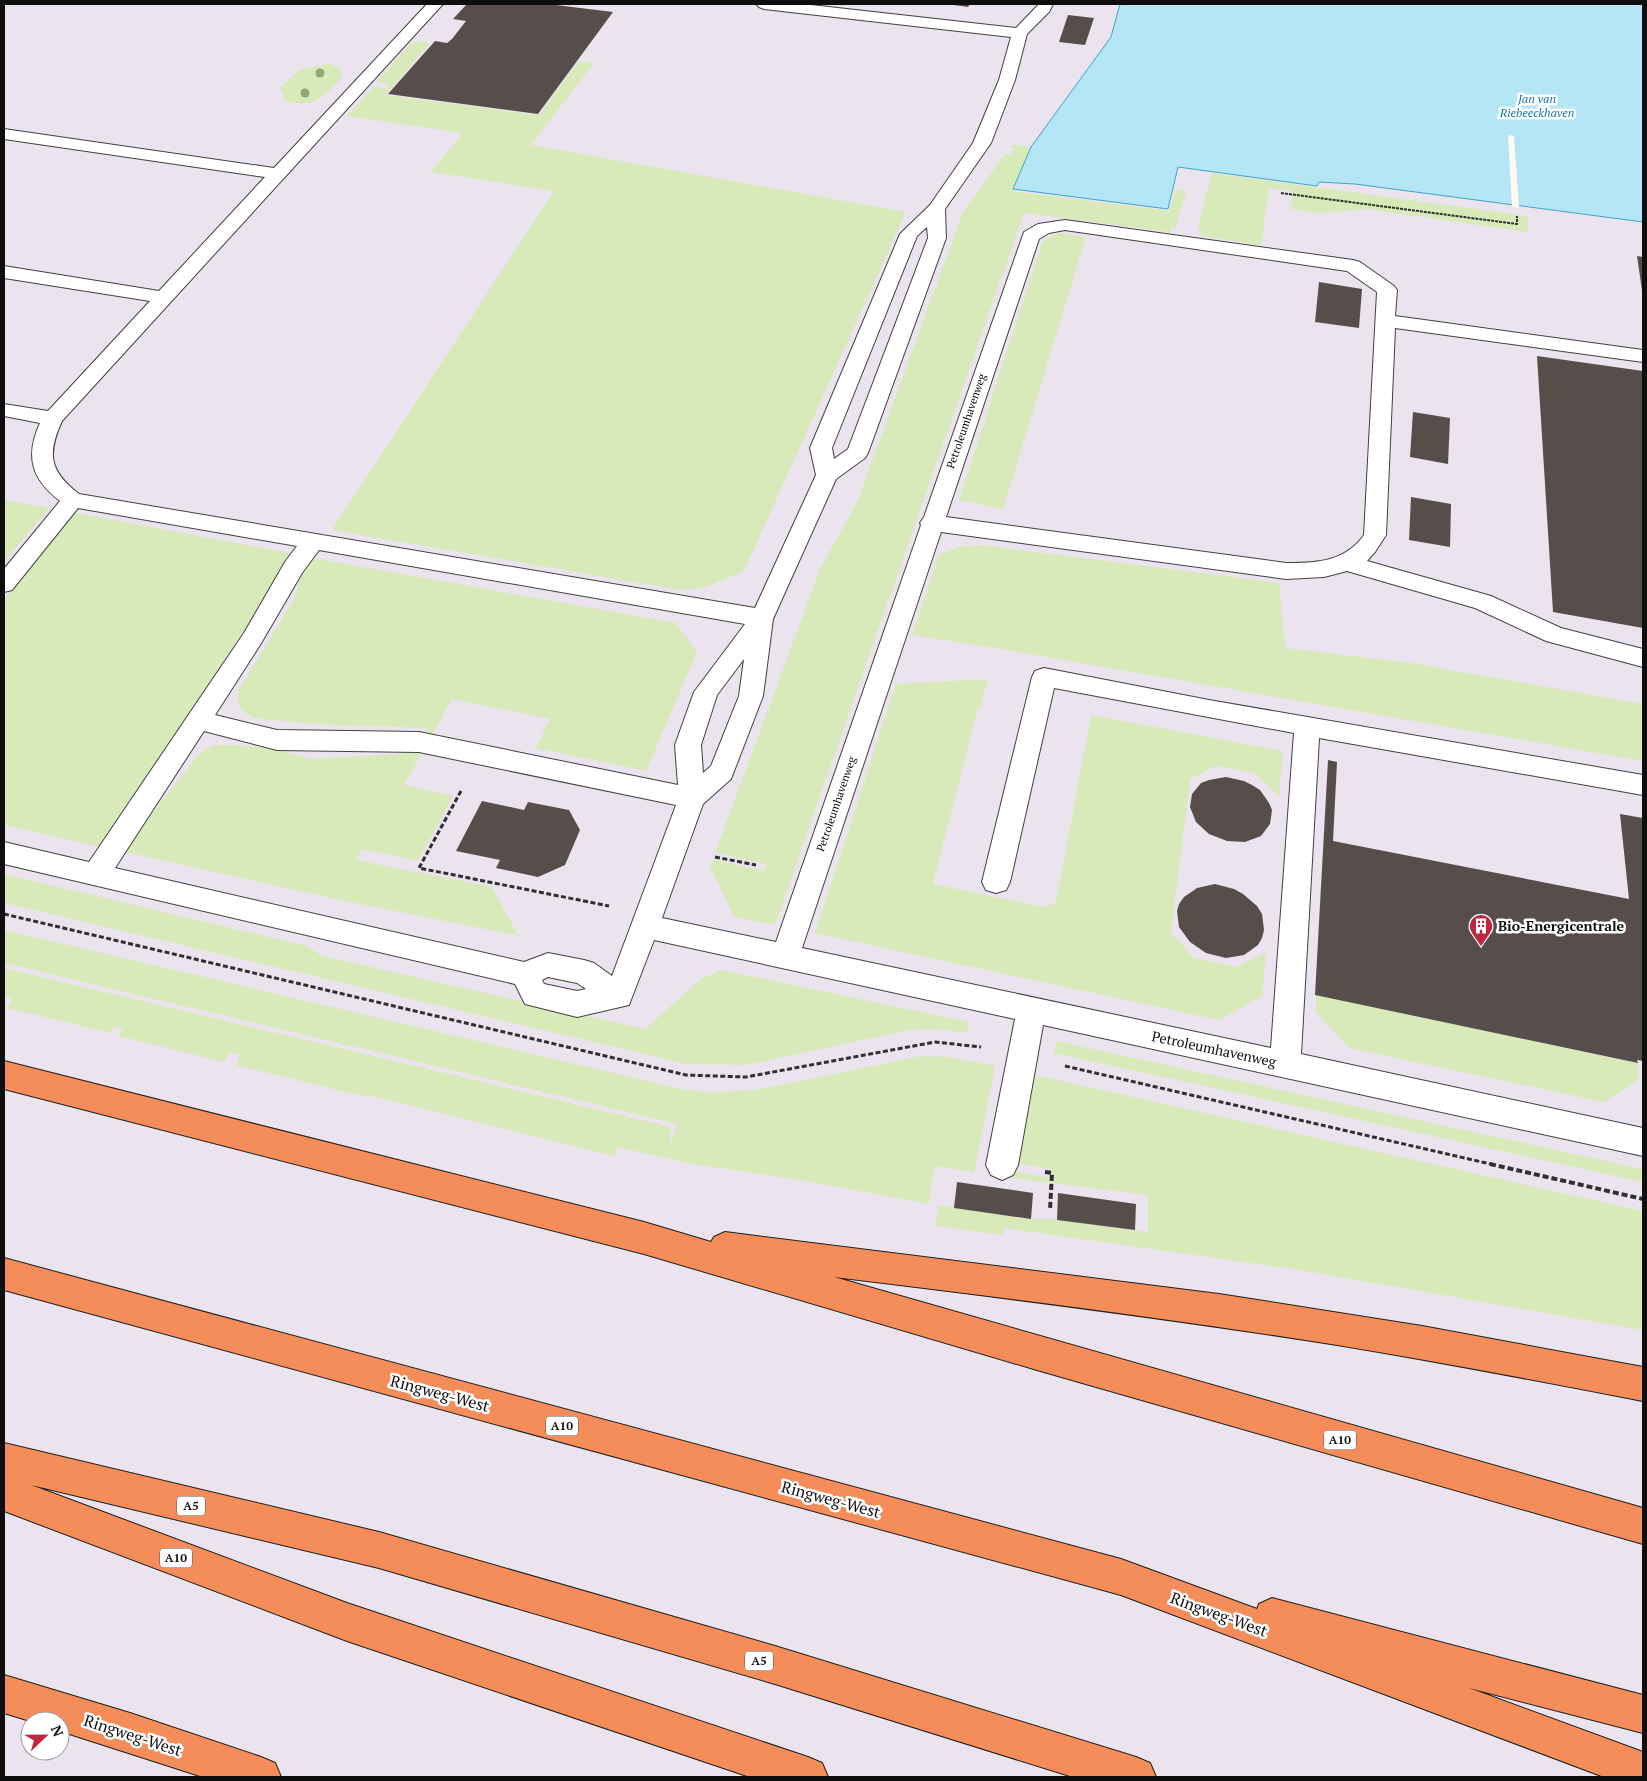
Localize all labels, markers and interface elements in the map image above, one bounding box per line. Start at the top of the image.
water label: Jan van Riebeeckhaven [1499,91,1574,120]
street label: Petroleumhavenweg [943,372,989,470]
street label: Petroleumhavenweg [813,755,859,853]
building icon: Bio-Energicentrale [1468,913,1494,947]
place label: Bio-Energicentrale [1498,916,1625,935]
street label: Petroleumhavenweg [1150,1026,1279,1071]
street label: Ringweg-West [388,1369,492,1417]
road number: A10 [546,1416,578,1435]
road number: A10 [1324,1430,1356,1450]
street label: Ringweg-West [779,1475,883,1523]
road number: A5 [177,1496,205,1515]
road number: A10 [160,1549,192,1568]
street label: Ringweg-West [1167,1586,1271,1642]
road number: A5 [745,1652,773,1670]
street label: Ringweg-West [81,1709,185,1761]
north arrow [20,1711,70,1761]
text: N [47,1722,68,1740]

